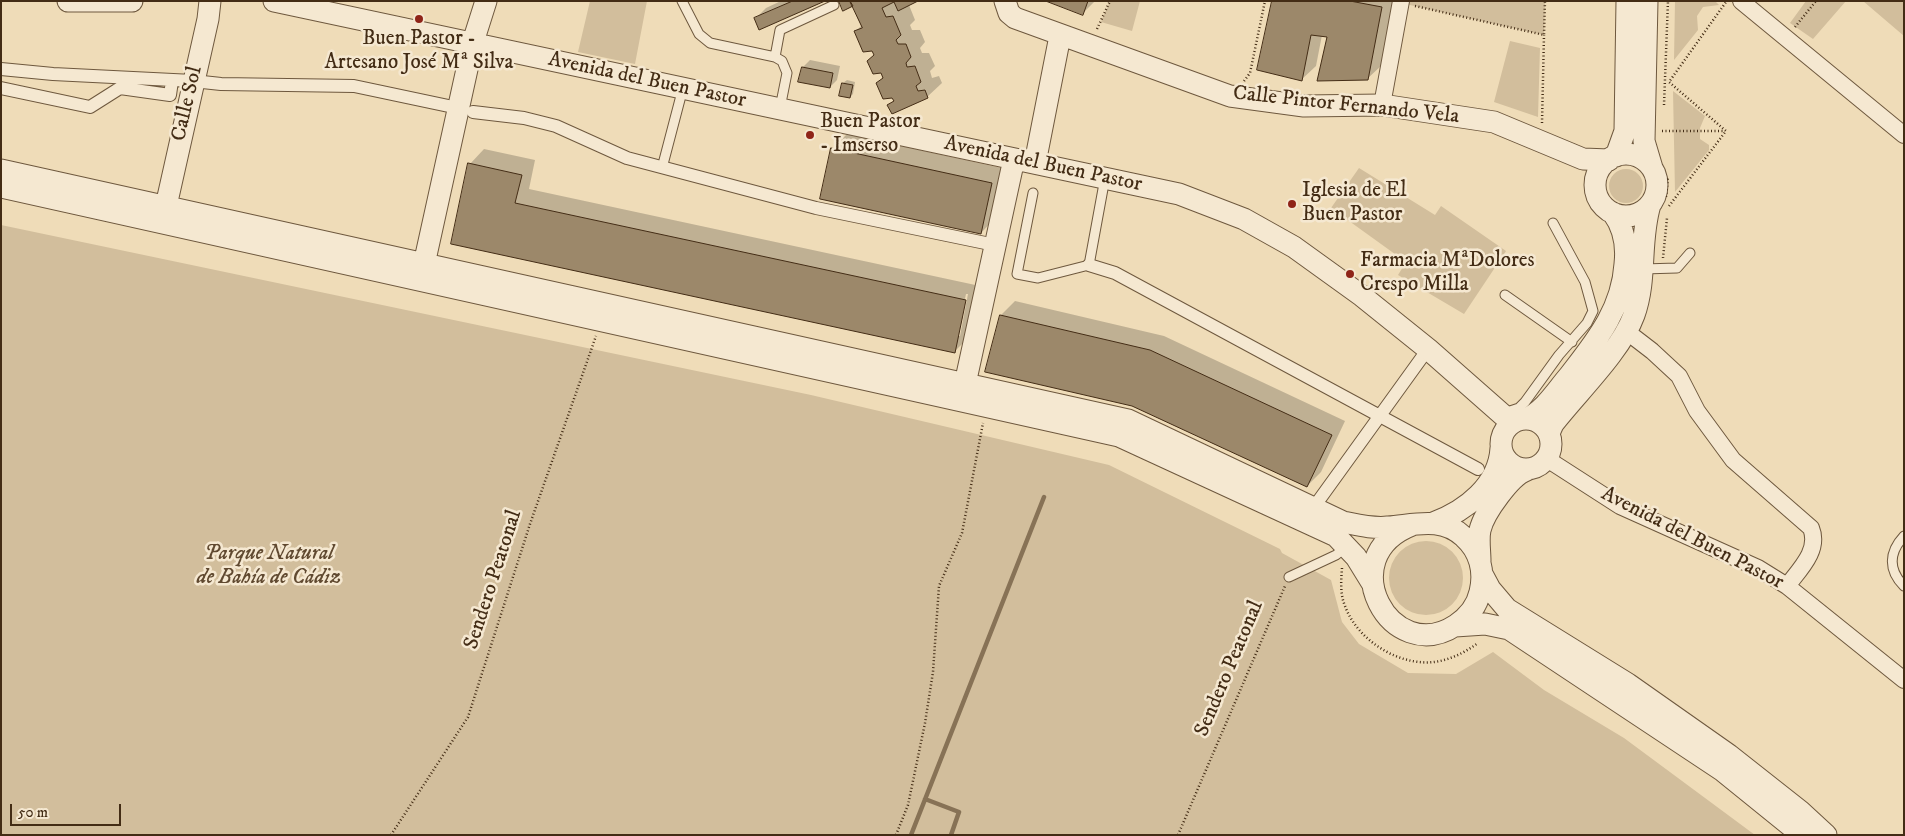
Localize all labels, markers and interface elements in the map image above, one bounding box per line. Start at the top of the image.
marker: Buen Pastor - Artesano José Mª Silva [413,13,425,25]
place label: Buen Pastor - Artesano José Mª Silva [324,27,514,77]
street label: Avenida del Buen Pastor [546,48,748,114]
street label: Calle Sol [167,64,209,144]
street label: Calle Pintor Fernando Vela [1232,82,1460,130]
place label: Buen Pastor - Imserso [820,110,920,160]
marker: Buen Pastor - Imserso [804,129,816,141]
street label: Avenida del Buen Pastor [942,132,1144,198]
place label: Iglesia de El Buen Pastor [1302,179,1407,229]
marker: Iglesia de El Buen Pastor [1286,198,1298,210]
place label: Farmacia MªDolores Crespo Milla [1360,249,1535,299]
marker: Farmacia MªDolores Crespo Milla [1344,268,1356,280]
street label: Avenida del Buen Pastor [1597,482,1787,596]
street label: Sendero Peatonal [460,507,528,653]
park label: Parque Natural de Bahía de Cádiz [197,542,341,592]
street label: Sendero Peatonal [1190,597,1270,741]
scale bar [12,794,124,826]
text: 50 m [18,803,48,822]

